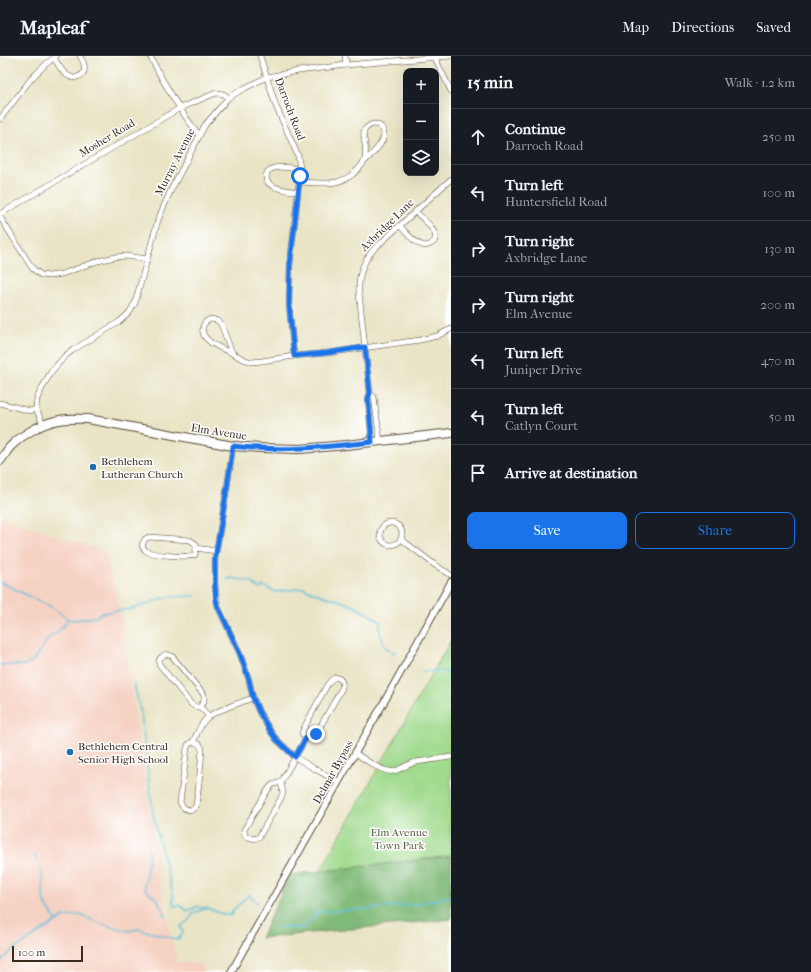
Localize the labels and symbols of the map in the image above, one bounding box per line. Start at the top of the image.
street label: Darroch Road [272,76,308,143]
street label: Mosher Road [77,116,138,160]
street label: Murray Avenue [152,126,198,198]
route start [291,167,309,185]
street label: Axbridge Lane [357,196,417,255]
street label: Elm Avenue [190,421,249,443]
place label: Bethlehem Lutheran Church [101,455,184,481]
marker: Bethlehem Lutheran Church [88,462,98,472]
route end [307,725,325,743]
street label: Delmar Bypass [310,738,356,806]
place label: Bethlehem Central Senior High School [78,740,168,766]
marker: Bethlehem Central Senior High School [65,747,75,757]
park label: Elm Avenue Town Park [371,826,428,852]
scale bar [12,944,83,963]

